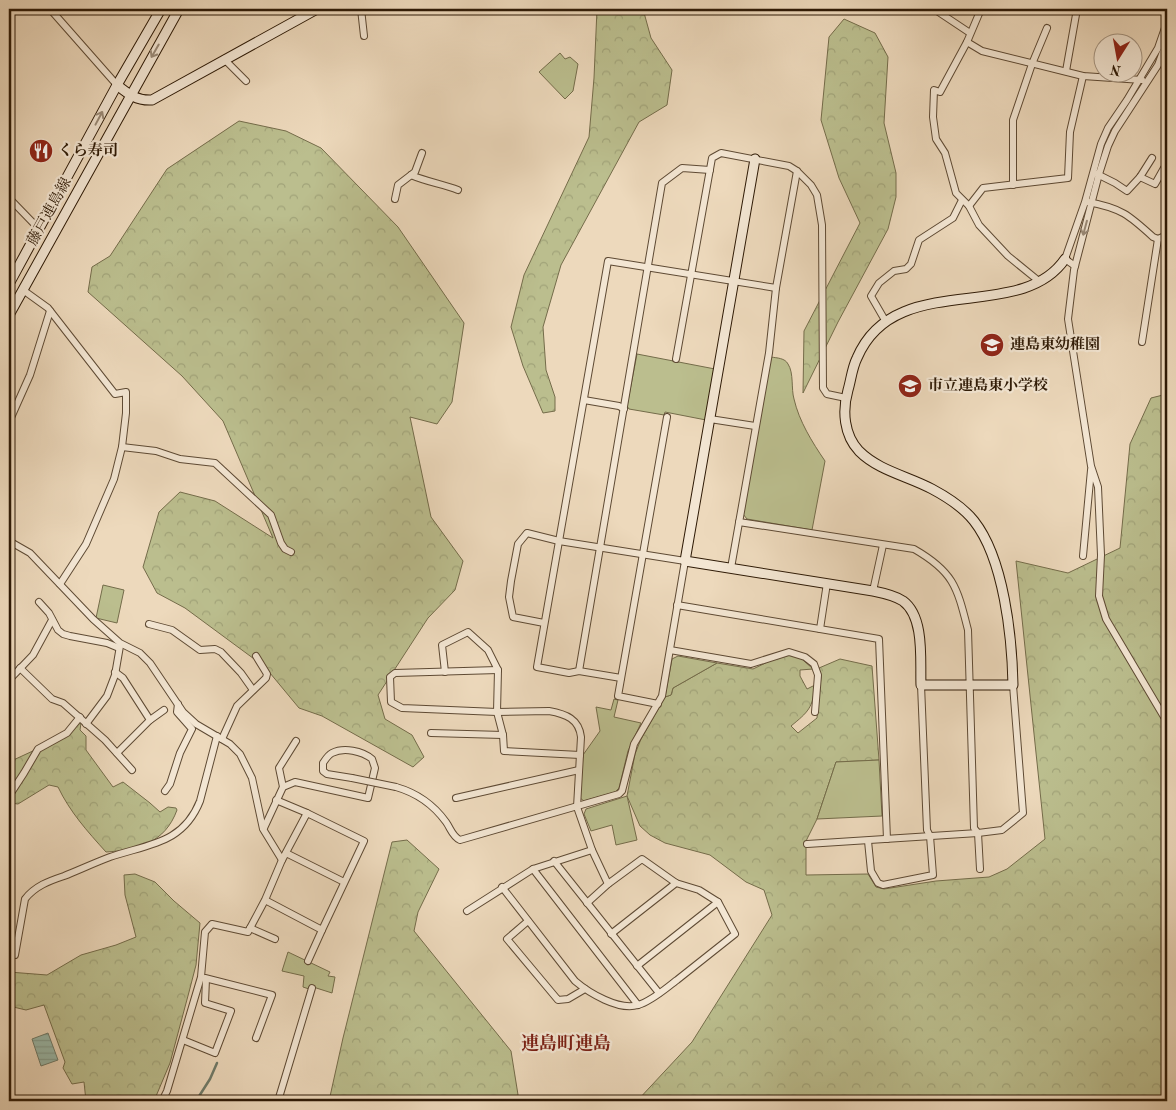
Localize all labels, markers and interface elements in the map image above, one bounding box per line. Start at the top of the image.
north arrow [1094,32,1144,82]
one-way arrow [149,44,159,58]
text: N [1109,62,1122,78]
one-way arrow [95,111,104,126]
restaurant icon: くら寿司 [28,138,54,164]
place label: くら寿司 [58,142,118,159]
street label: 藤戸連島線 [24,175,75,248]
one-way arrow [1080,220,1089,236]
school or university icon: 連島東幼稚園 [979,332,1005,358]
place label: 連島東幼稚園 [1010,336,1100,353]
school or university icon: 市立連島東小学校 [897,373,923,399]
place label: 市立連島東小学校 [928,377,1048,394]
district label: 連島町連島 [521,1033,611,1053]

